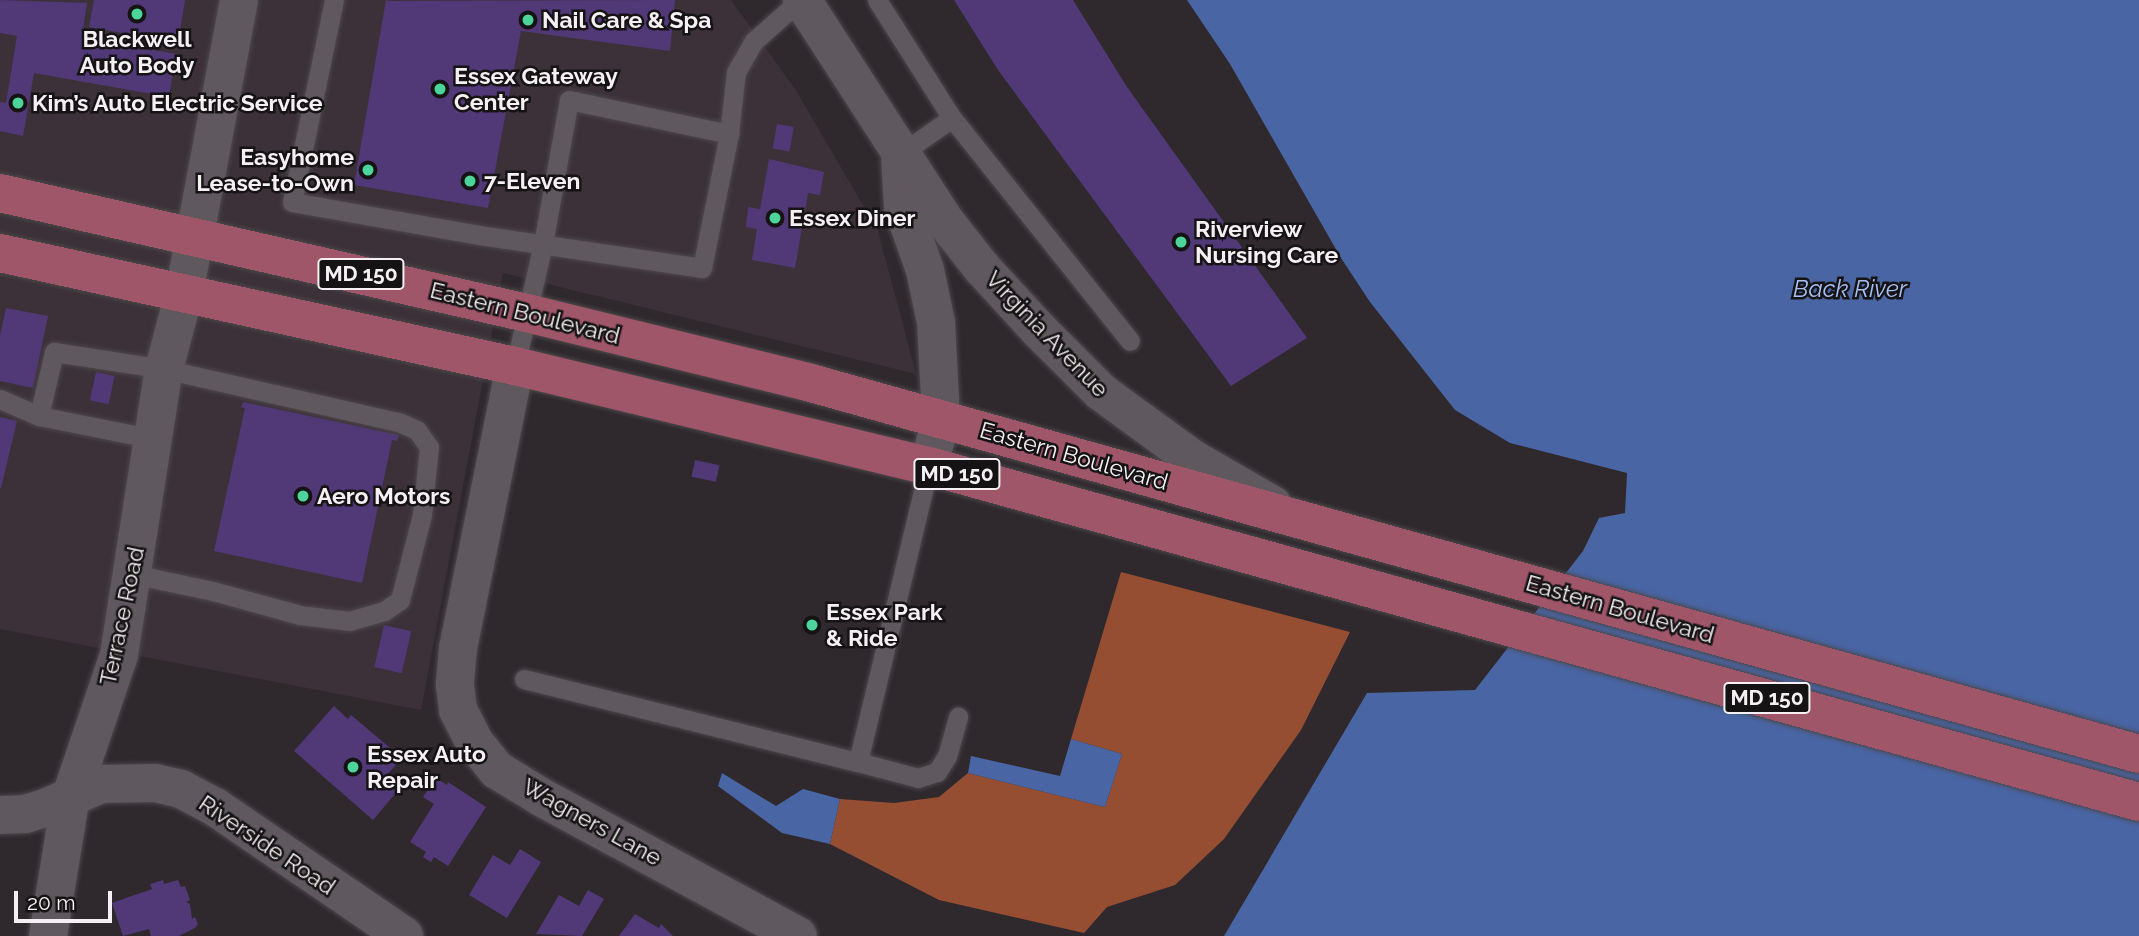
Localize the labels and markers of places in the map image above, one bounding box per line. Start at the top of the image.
marker: Blackwell Auto Body [129,6,145,22]
place label: Nail Care & Spa [542,6,712,34]
marker: Nail Care & Spa [520,12,536,28]
place label: Blackwell Auto Body [80,25,194,79]
place label: Essex Gateway Center [454,62,618,116]
marker: Essex Gateway Center [432,81,448,97]
place label: Kim’s Auto Electric Service [32,89,323,117]
marker: Kim’s Auto Electric Service [10,95,26,111]
place label: Easyhome Lease-to-Own [196,143,354,197]
marker: Easyhome Lease-to-Own [360,162,376,178]
place label: 7-Eleven [484,167,580,195]
marker: 7-Eleven [462,173,478,189]
place label: Essex Diner [789,204,915,232]
marker: Essex Diner [767,210,783,226]
place label: Riverview Nursing Care [1195,215,1338,269]
marker: Riverview Nursing Care [1173,234,1189,250]
place label: Aero Motors [317,482,450,510]
marker: Aero Motors [295,488,311,504]
place label: Essex Park & Ride [826,598,943,652]
marker: Essex Park & Ride [804,617,820,633]
place label: Essex Auto Repair [367,740,487,794]
marker: Essex Auto Repair [345,759,361,775]

